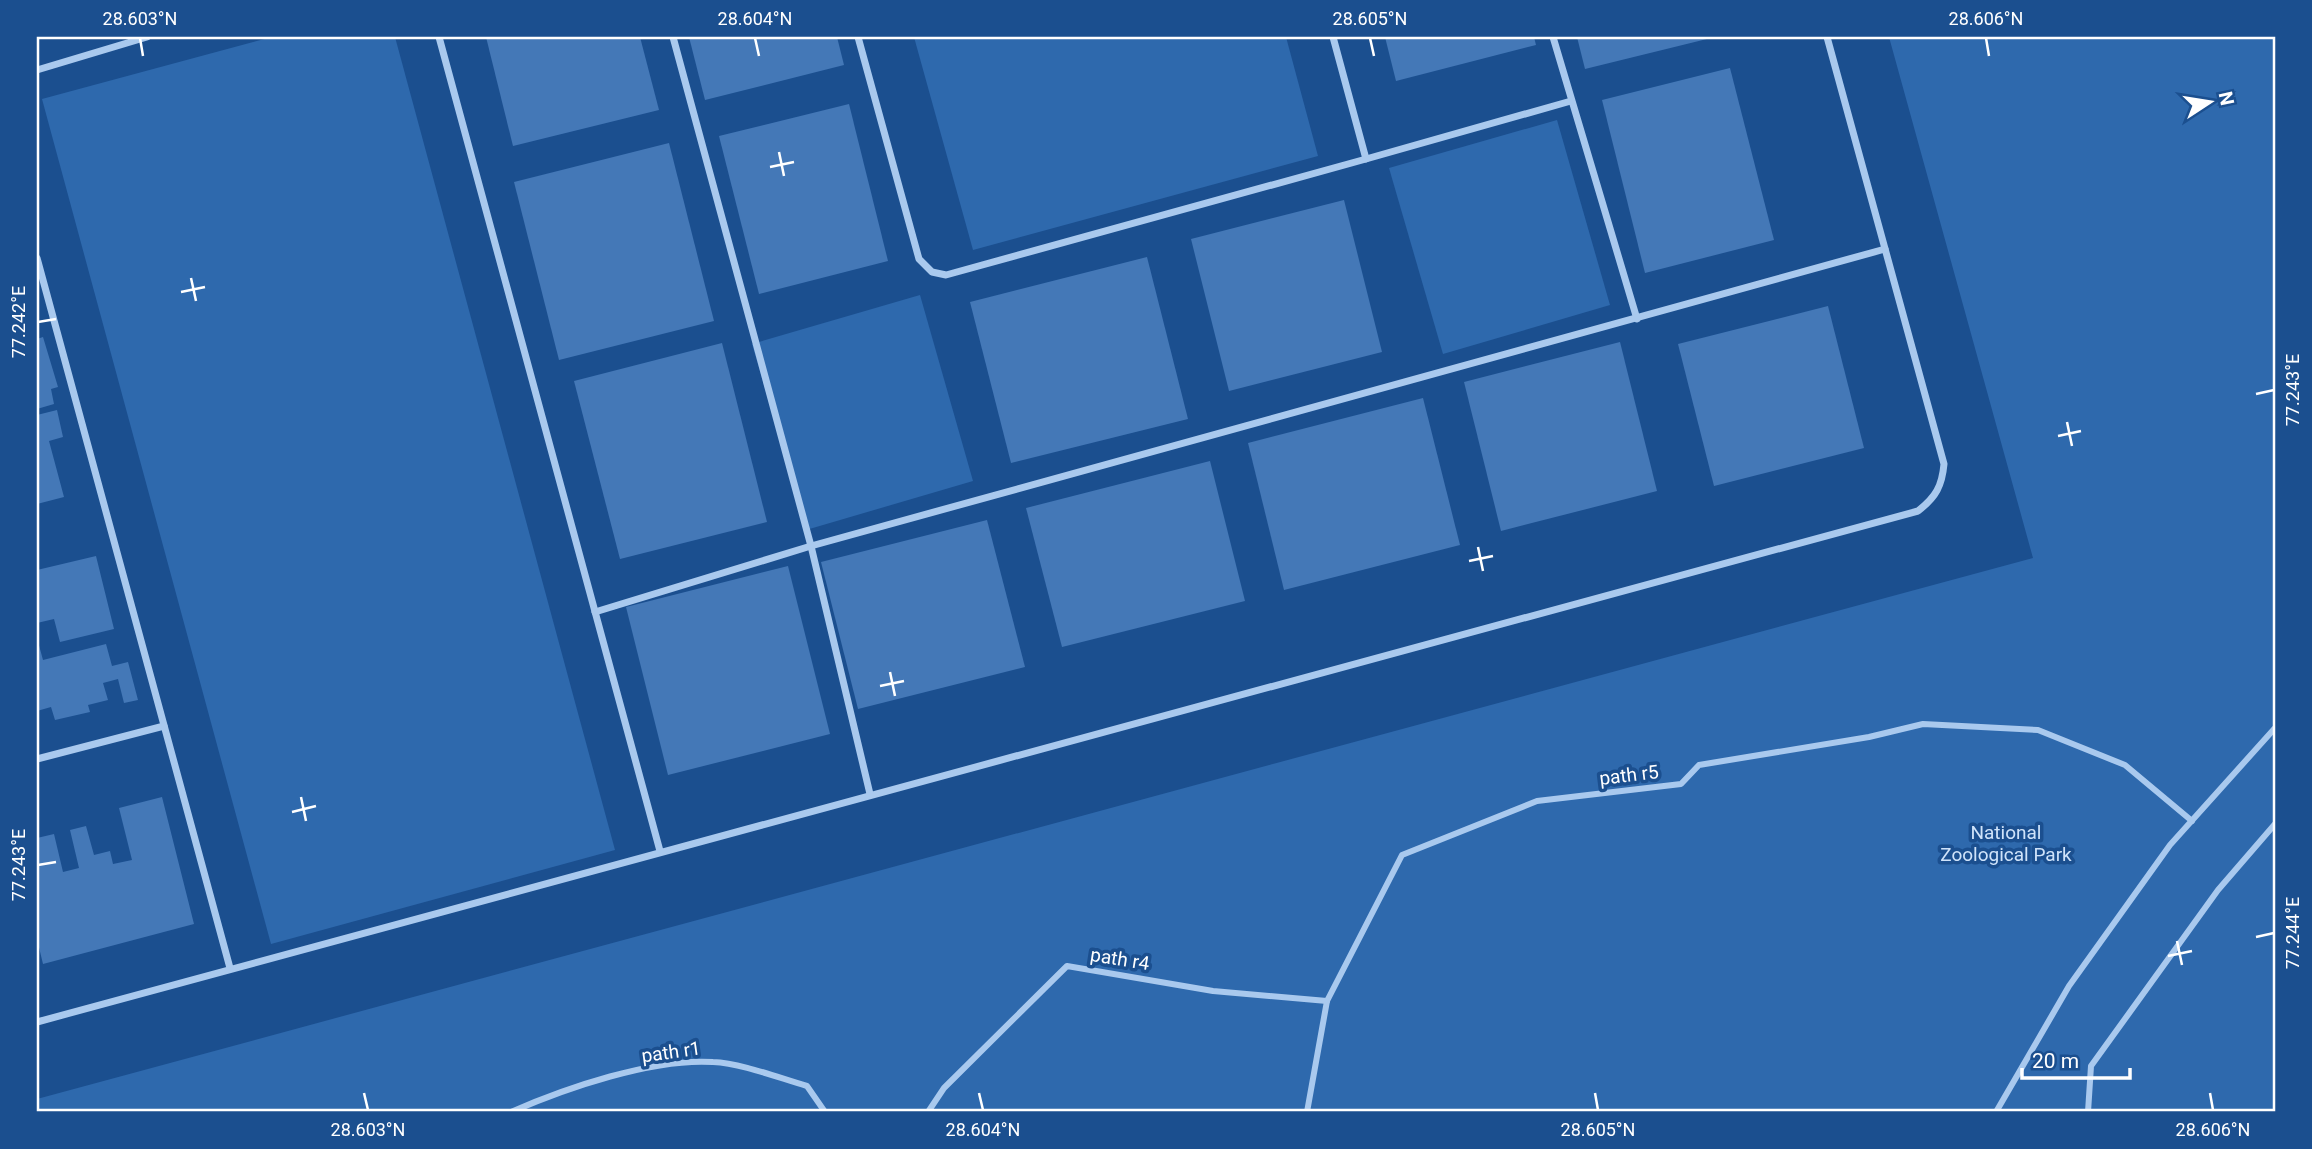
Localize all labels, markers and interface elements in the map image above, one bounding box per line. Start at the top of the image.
text: 28.603°N [103,8,177,29]
text: 28.604°N [718,8,792,29]
text: 28.605°N [1333,8,1407,29]
text: 28.606°N [1949,8,2023,29]
north arrow [2176,66,2246,136]
text: N [2213,90,2239,108]
text: 77.242°E [8,286,29,358]
text: 77.243°E [2282,354,2303,426]
street label: path r5 [1598,760,1660,790]
park label: National Zoological Park [1940,821,2072,866]
text: 77.243°E [8,829,29,901]
text: 77.244°E [2282,897,2303,969]
street label: path r4 [1089,943,1152,975]
street label: path r1 [640,1036,702,1068]
scale bar [2022,1037,2130,1081]
text: 20 m [2032,1049,2079,1073]
text: 28.603°N [331,1119,405,1140]
text: 28.604°N [946,1119,1020,1140]
text: 28.605°N [1561,1119,1635,1140]
text: 28.606°N [2176,1119,2250,1140]

